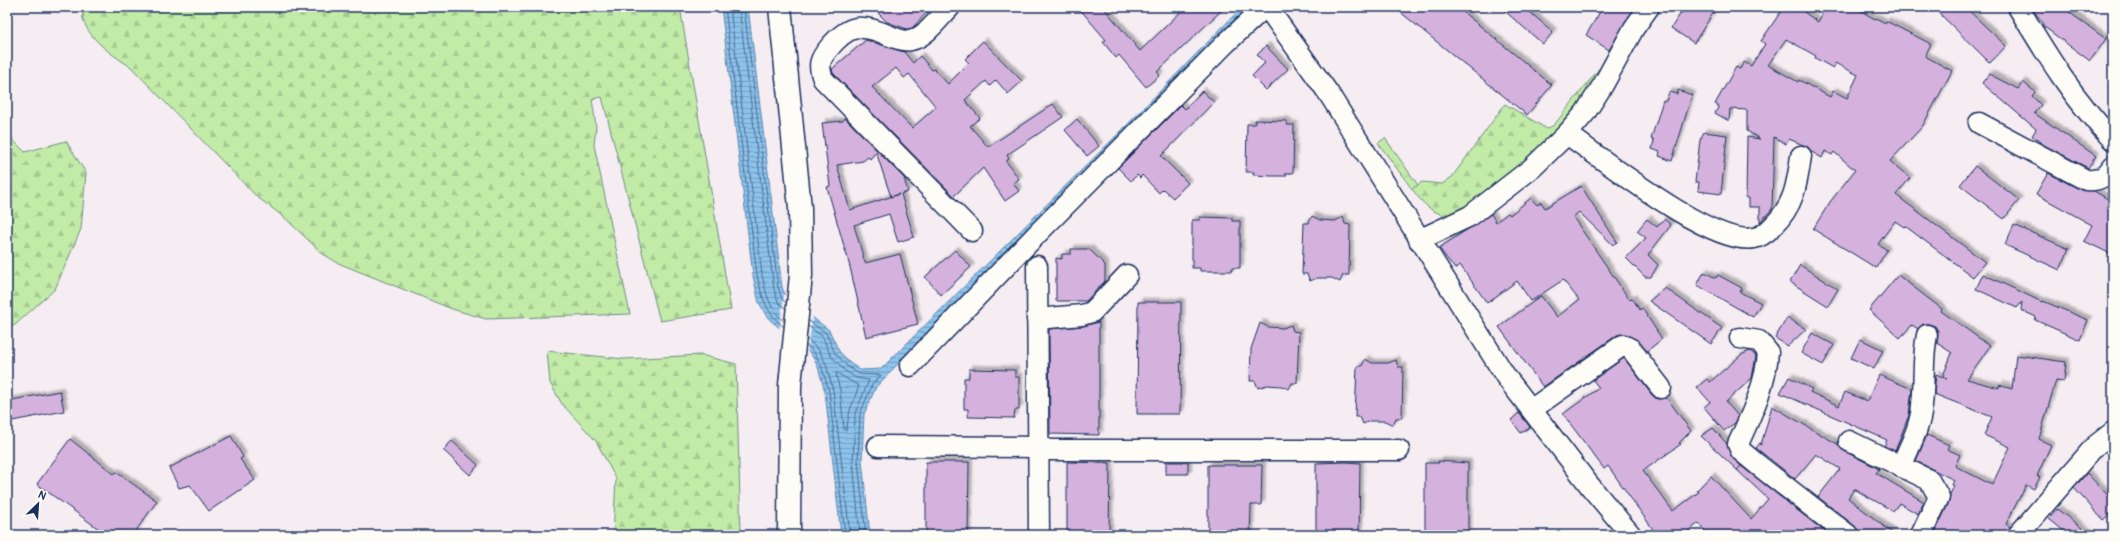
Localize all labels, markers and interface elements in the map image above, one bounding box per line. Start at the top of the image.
north arrow [18,484,58,524]
text: N [36,488,49,503]

